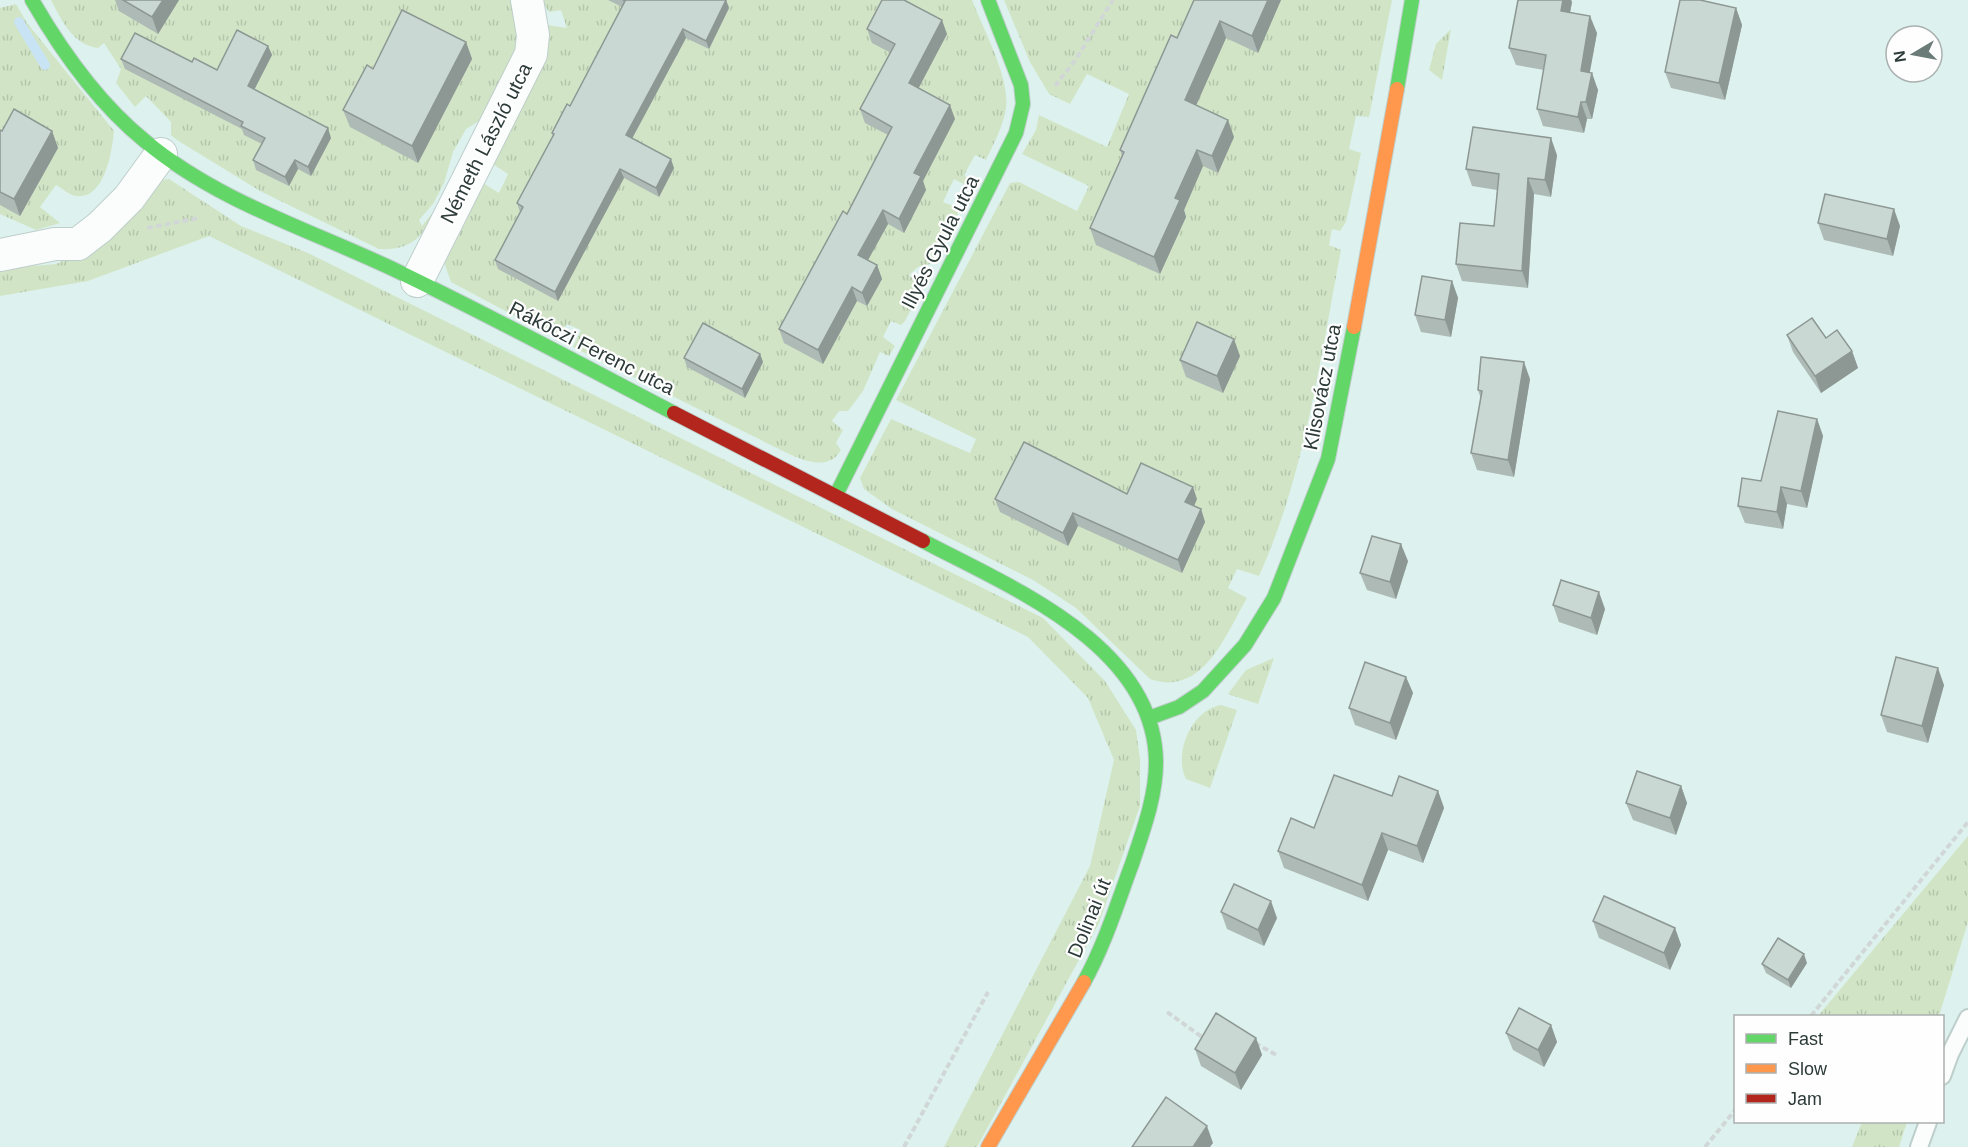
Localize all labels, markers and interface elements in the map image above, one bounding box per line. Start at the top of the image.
north arrow [1884,24,1944,84]
text: N [1890,49,1909,64]
street label: Németh László utca [436,58,536,227]
street label: Illyés Gyula utca [897,171,984,312]
street label: Rákóczi Ferenc utca [506,297,679,400]
street label: Klisovácz utca [1299,321,1345,452]
street label: Dolinai út [1063,875,1115,961]
legend [1734,1015,1944,1123]
text: Fast [1788,1029,1823,1049]
text: Slow [1788,1059,1828,1079]
text: Jam [1788,1089,1822,1109]

